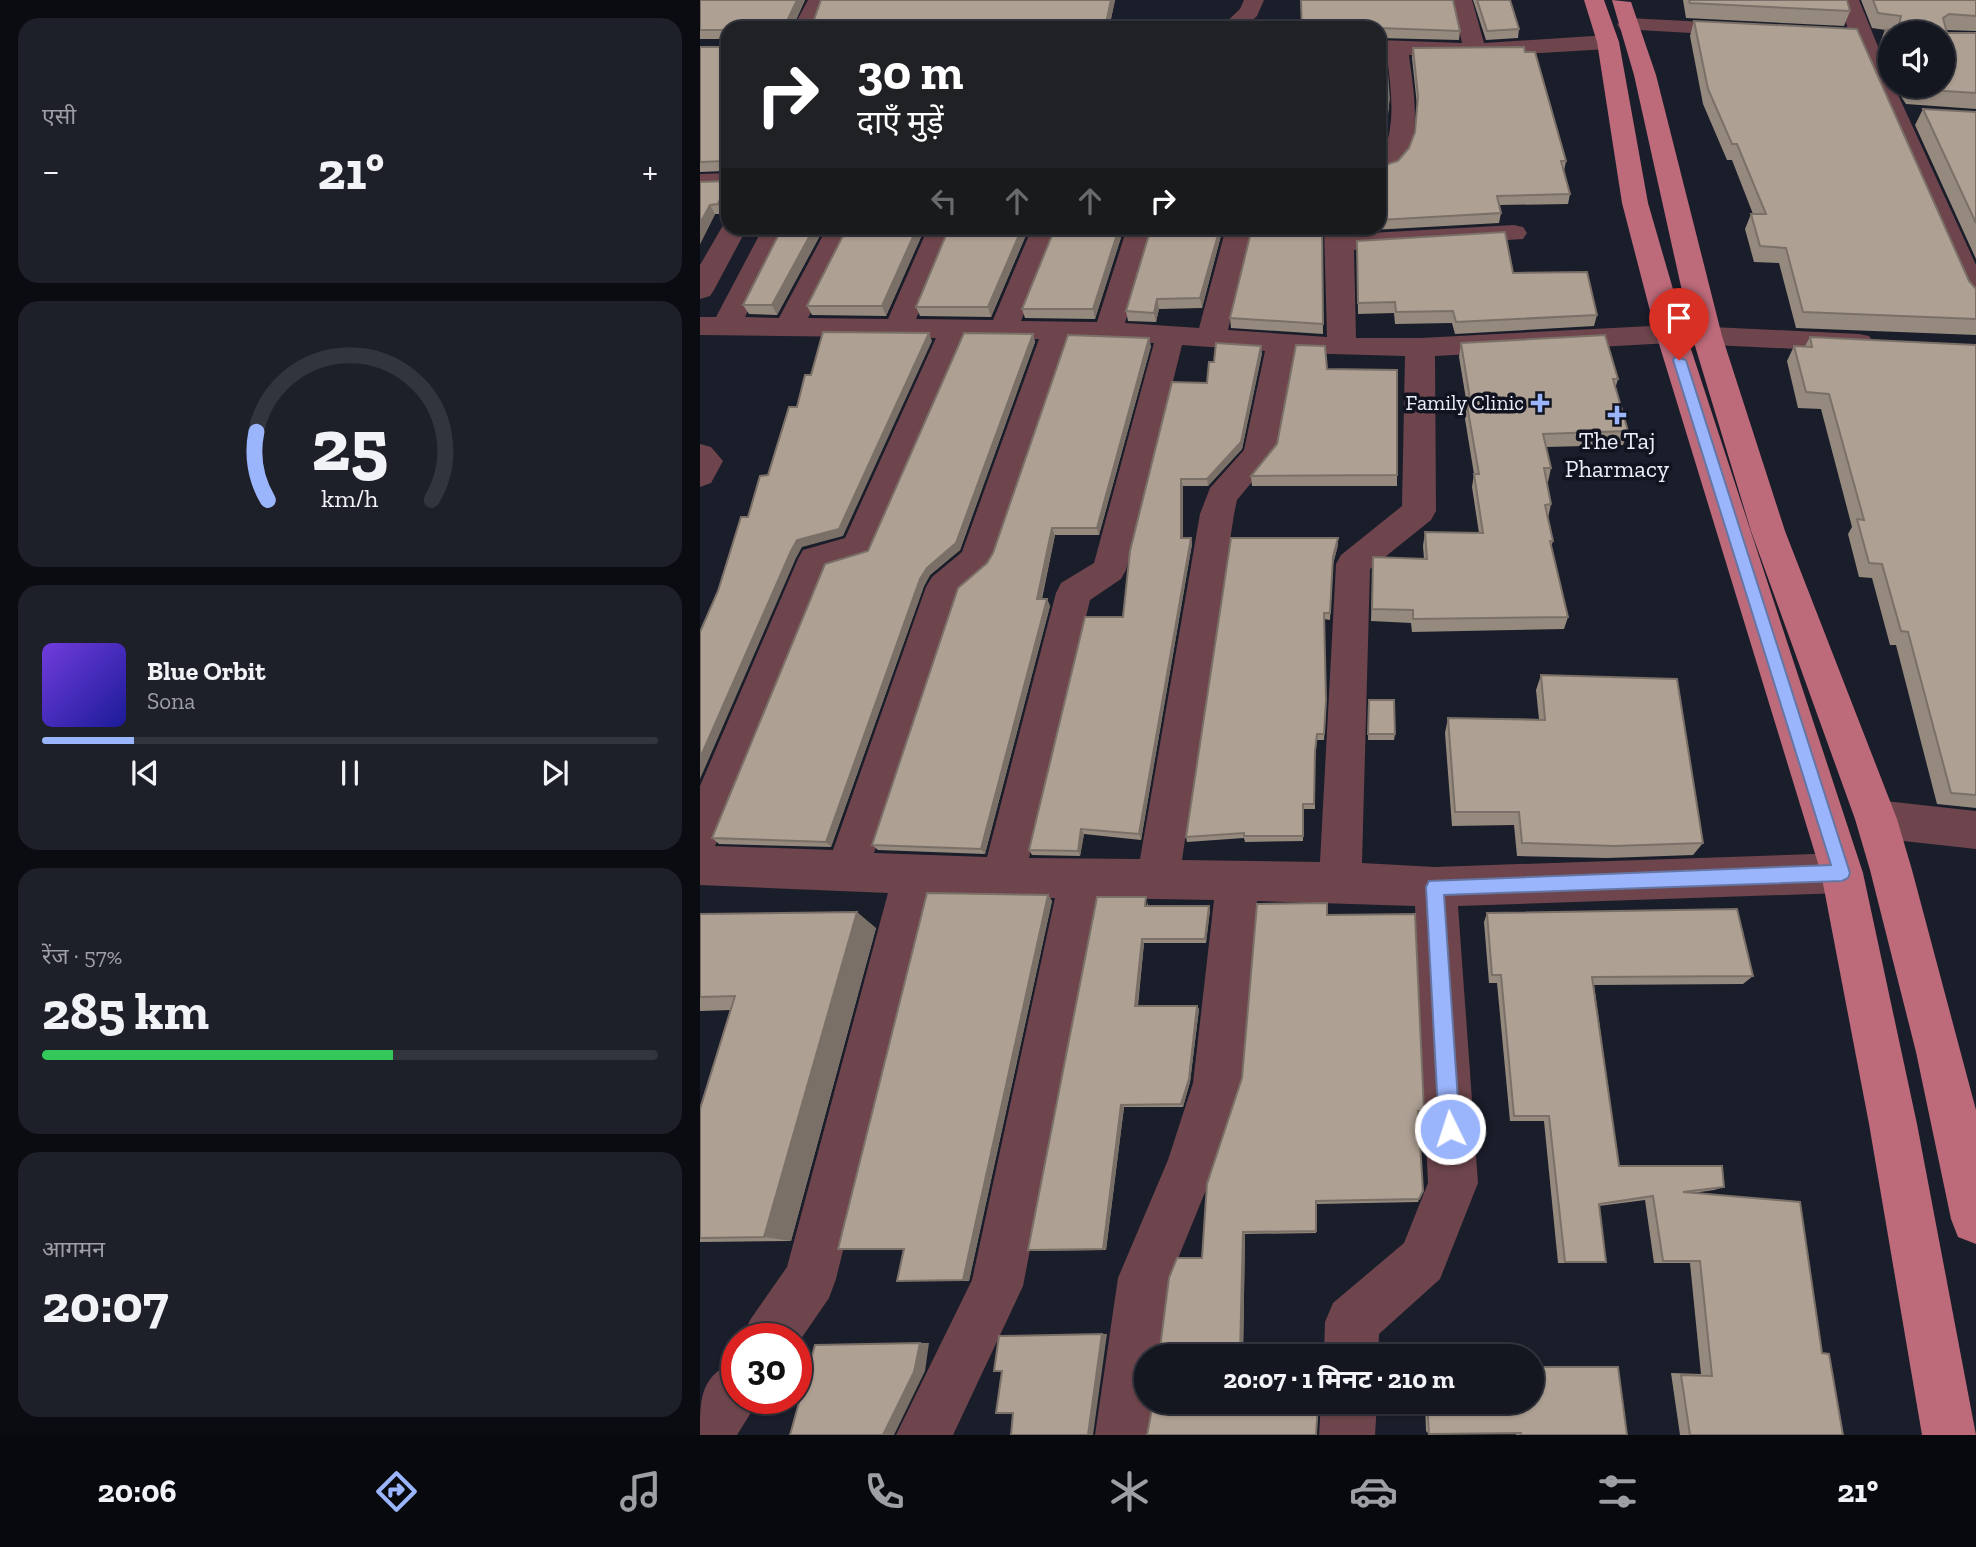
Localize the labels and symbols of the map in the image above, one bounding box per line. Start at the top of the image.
pin [1649,288,1709,360]
place label: Family Clinic [1405,390,1524,415]
marker: Family Clinic [1530,393,1550,413]
marker: The Taj Pharmacy [1609,407,1625,423]
place label: The Taj Pharmacy [1565,426,1670,483]
position arrow [1413,1092,1487,1166]
speed limit sign: 30 [721,1323,812,1414]

